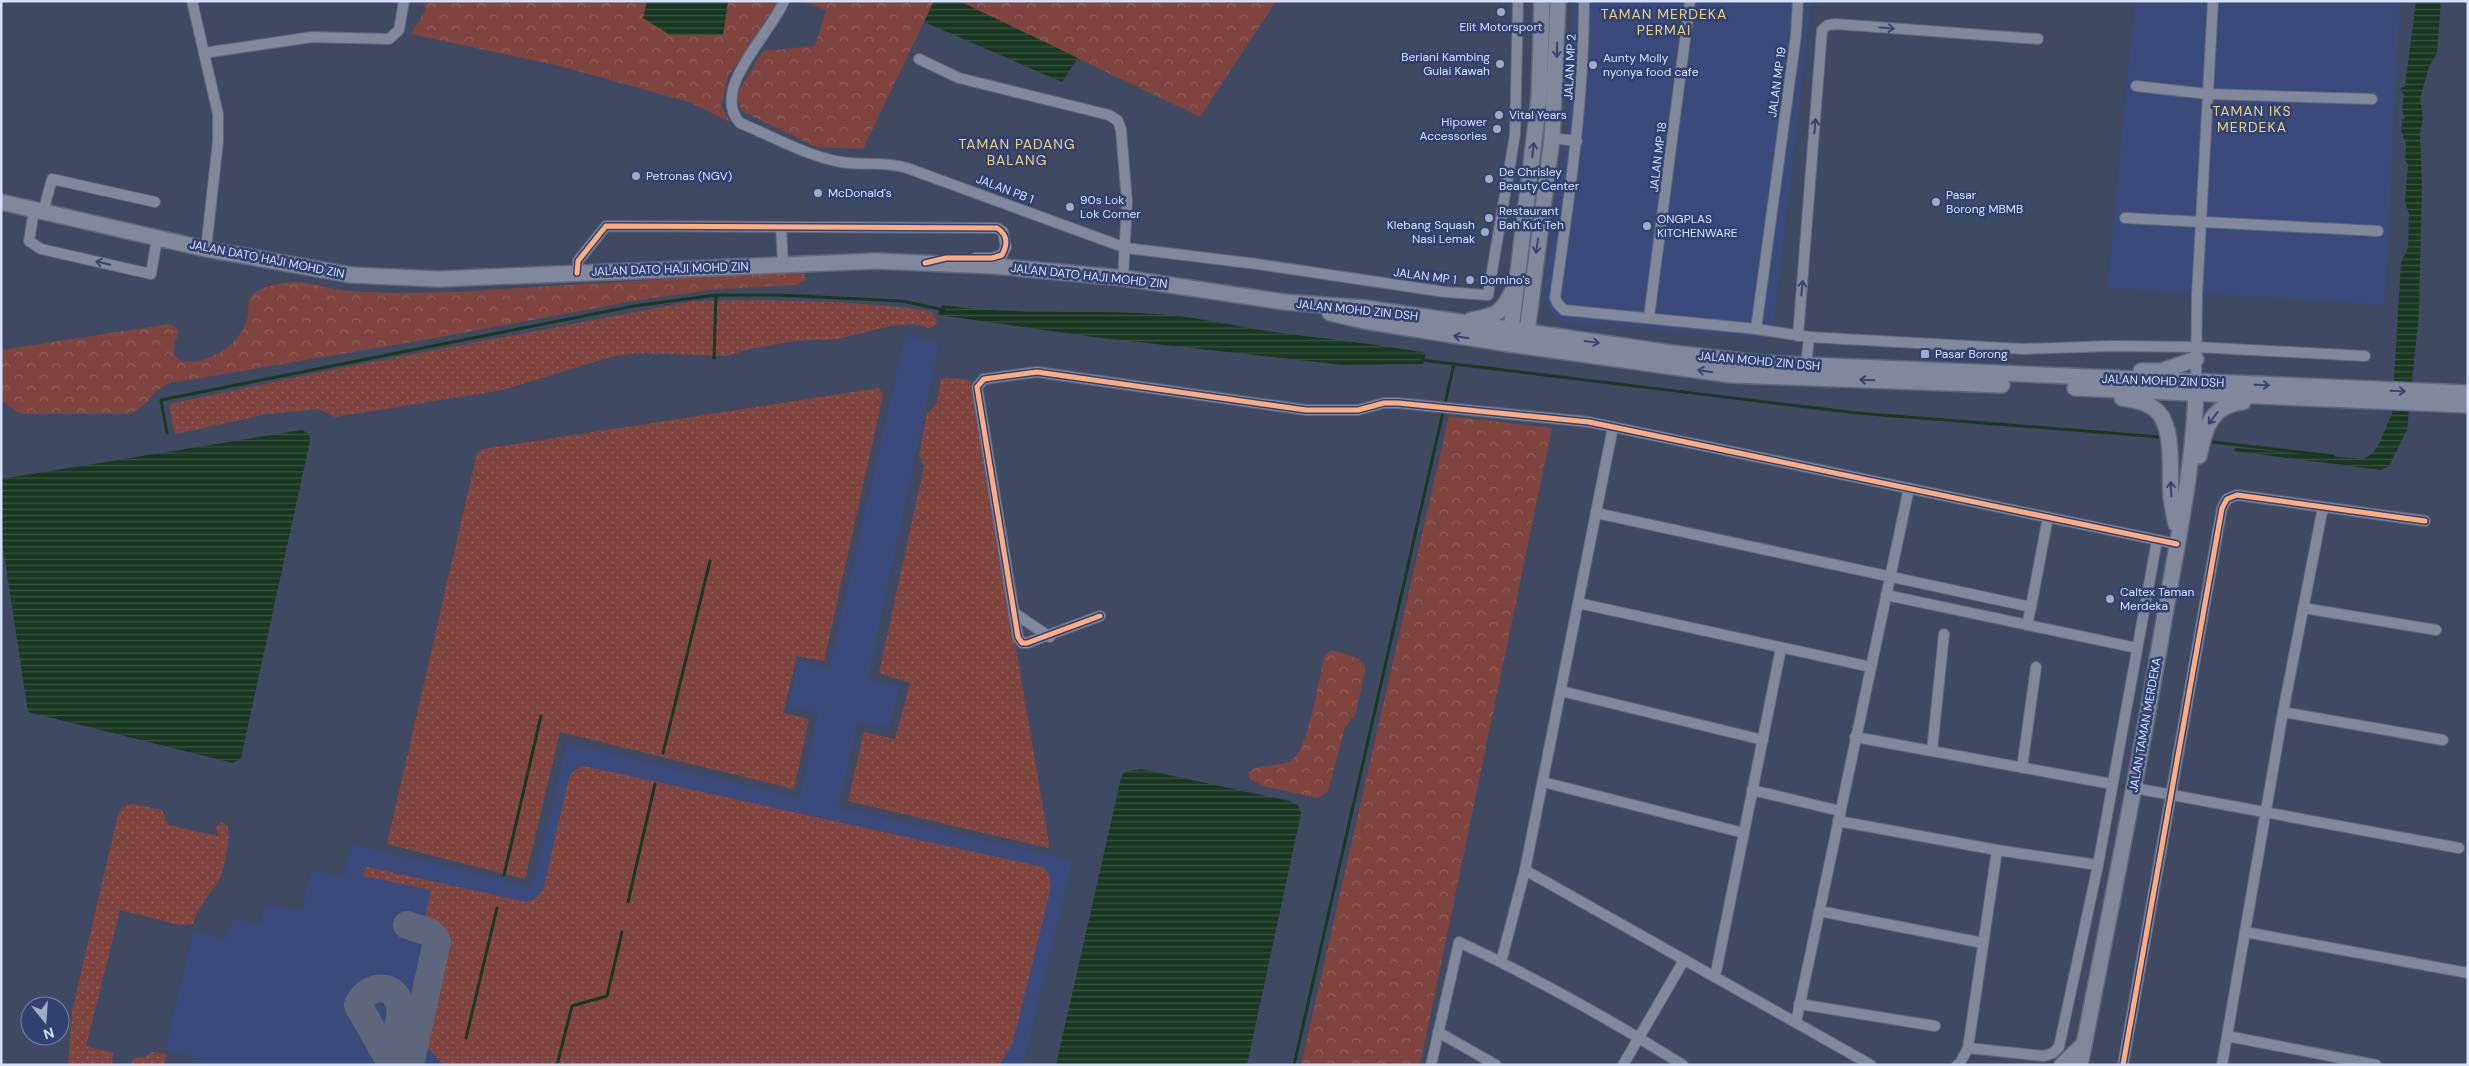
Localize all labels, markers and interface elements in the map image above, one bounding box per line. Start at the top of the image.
district label: TAMAN MERDEKA PERMAI [1601,5,1727,39]
marker: Elit Motorsport [1495,6,1507,18]
place label: Elit Motorsport [1459,19,1543,35]
one-way arrow [1879,23,1895,32]
street label: JALAN MP 2 [1560,33,1580,101]
one-way arrow [1552,42,1562,58]
street label: JALAN MP 19 [1764,46,1790,118]
place label: Beriani Kambing Gulai Kawah [1401,49,1490,79]
place label: Aunty Molly nyonya food cafe [1603,50,1699,80]
marker: Beriani Kambing Gulai Kawah [1494,58,1506,70]
marker: Aunty Molly nyonya food cafe [1587,59,1599,71]
district label: TAMAN IKS MERDEKA [2212,102,2292,136]
place label: Vital Years [1509,107,1567,123]
marker: Vital Years [1493,109,1505,121]
place label: Hipower Accessories [1419,114,1488,144]
one-way arrow [1810,118,1820,134]
street label: JALAN MP 18 [1646,121,1670,193]
marker: Hipower Accessories [1491,123,1503,135]
district label: TAMAN PADANG BALANG [958,135,1076,169]
one-way arrow [1528,143,1538,159]
place label: De Chrisley Beauty Center [1499,164,1580,194]
place label: Petronas (NGV) [646,168,732,184]
marker: Petronas (NGV) [630,170,642,182]
street label: JALAN PB 1 [974,171,1036,207]
marker: De Chrisley Beauty Center [1483,173,1495,185]
place label: McDonald's [828,185,892,201]
marker: McDonald's [812,187,824,199]
place label: Pasar Borong MBMB [1946,187,2023,217]
place label: 90s Lok Lok Corner [1080,192,1141,222]
marker: Pasar Borong MBMB [1930,196,1942,208]
marker: 90s Lok Lok Corner [1064,201,1076,213]
place label: Restaurant Bah Kut Teh [1499,203,1564,233]
place label: ONGPLAS KITCHENWARE [1657,211,1738,241]
marker: Restaurant Bah Kut Teh [1483,212,1495,224]
place label: Klebang Squash Nasi Lemak [1387,217,1475,247]
marker: ONGPLAS KITCHENWARE [1641,220,1653,232]
marker: Klebang Squash Nasi Lemak [1479,226,1491,238]
street label: JALAN DATO HAJI MOHD ZIN [188,236,346,282]
one-way arrow [1531,238,1541,254]
one-way arrow [95,258,111,267]
street label: JALAN DATO HAJI MOHD ZIN [591,258,749,280]
street label: JALAN DATO HAJI MOHD ZIN [1010,260,1168,292]
street label: JALAN MP 1 [1393,264,1457,288]
place label: Domino's [1480,272,1530,288]
marker: Domino's [1464,274,1476,286]
one-way arrow [1797,280,1807,296]
street label: JALAN MOHD ZIN DSH [1295,296,1419,324]
one-way arrow [1453,331,1469,341]
one-way arrow [1584,337,1600,347]
place label: Pasar Borong [1935,346,2008,362]
street label: JALAN MOHD ZIN DSH [1697,348,1821,374]
marker: Pasar Borong [1919,348,1931,360]
one-way arrow [1698,366,1714,376]
street label: JALAN MOHD ZIN DSH [2101,371,2225,391]
one-way arrow [1860,376,1876,385]
one-way arrow [2254,381,2270,390]
one-way arrow [2390,386,2406,395]
one-way arrow [2208,412,2219,425]
one-way arrow [2166,481,2176,498]
place label: Caltex Taman Merdeka [2120,584,2195,614]
marker: Caltex Taman Merdeka [2104,593,2116,605]
street label: JALAN TAMAN MERDEKA [2125,656,2165,794]
north arrow [20,996,70,1046]
text: N [41,1023,56,1044]

